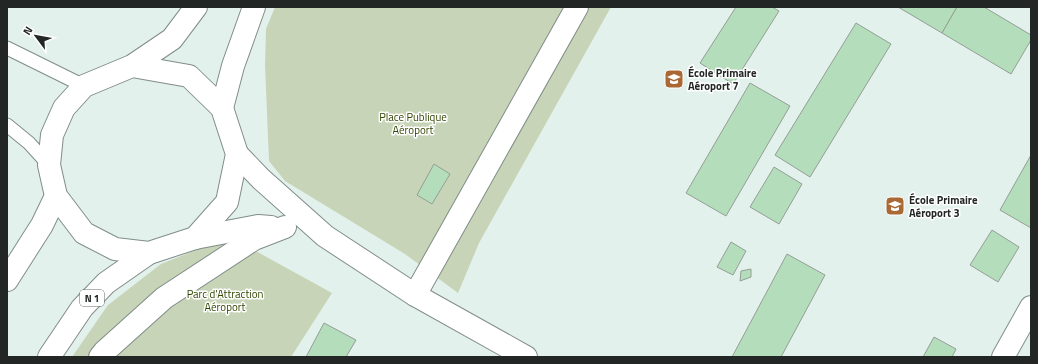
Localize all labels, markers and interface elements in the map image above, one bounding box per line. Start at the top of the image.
north arrow [16,16,56,56]
text: N [19,23,36,38]
place label: École Primaire Aéroport 7 [688,65,757,94]
school or university icon: École Primaire Aéroport 7 [663,68,685,90]
park label: Place Publique Aéroport [379,109,447,138]
place label: École Primaire Aéroport 3 [909,192,978,221]
school or university icon: École Primaire Aéroport 3 [884,195,906,217]
park label: Parc d'Attraction Aéroport [187,286,263,315]
road number: N 1 [80,290,104,306]

